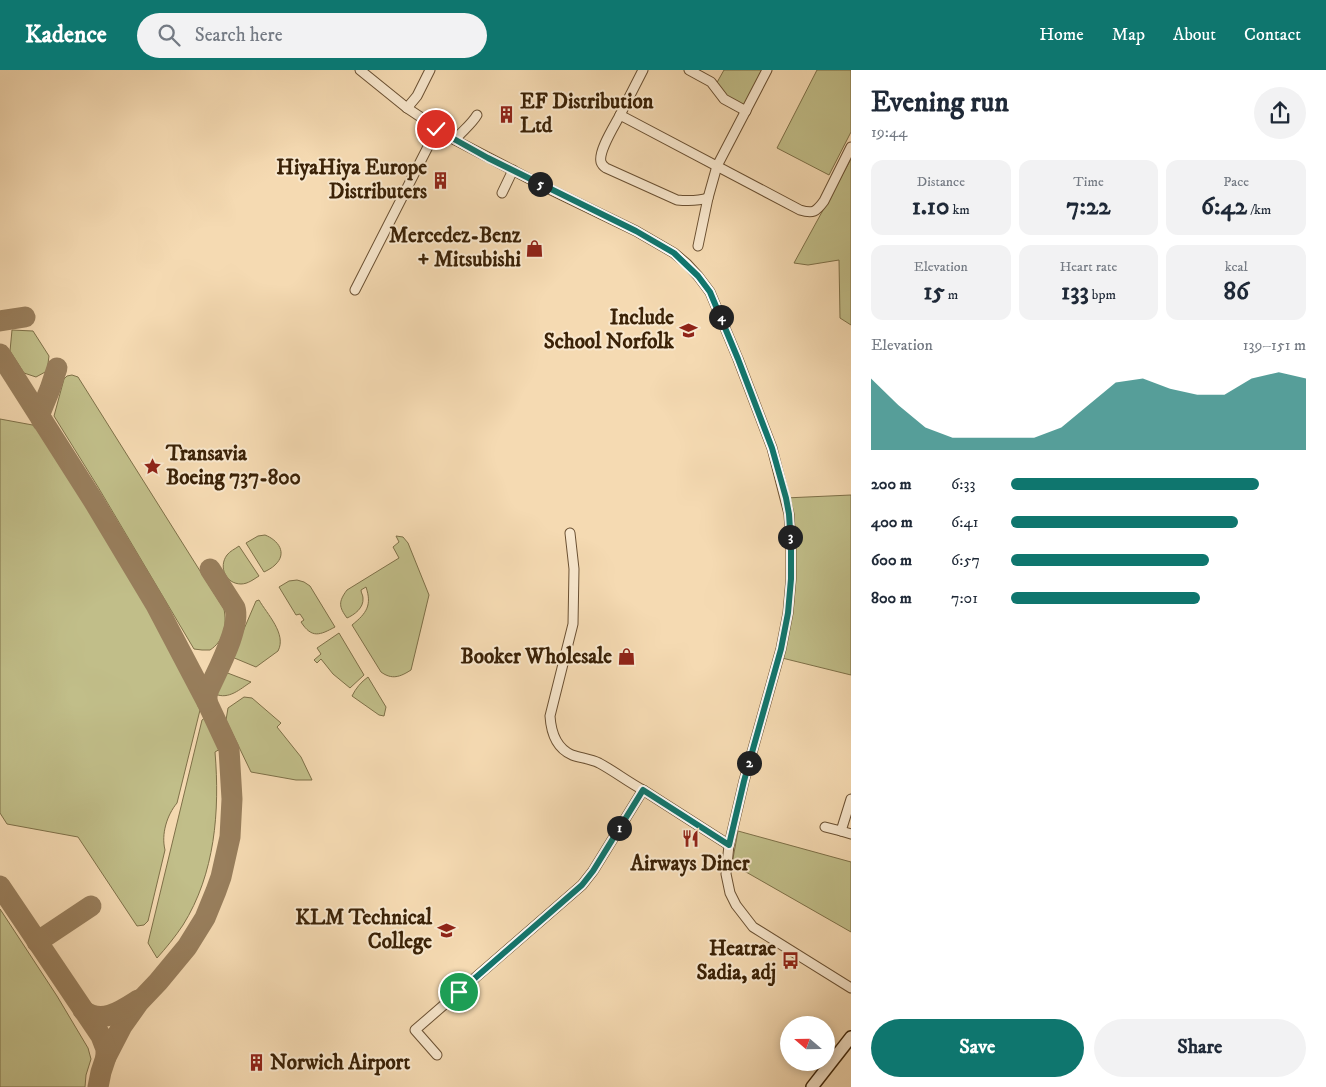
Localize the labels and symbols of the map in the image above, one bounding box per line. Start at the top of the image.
place label: EF Distribution Ltd [520,89,655,139]
building icon: EF Distribution Ltd [496,104,516,124]
pin [415,108,457,150]
place label: HiyaHiya Europe Distributers [276,155,427,205]
building icon: HiyaHiya Europe Distributers [431,170,451,190]
pin: 5 [528,172,552,196]
place label: Mercedez-Benz + Mitsubishi [389,223,522,273]
shop icon: Mercedez-Benz + Mitsubishi [525,238,545,258]
pin: 4 [708,304,734,330]
place label: Include School Norfolk [544,305,675,355]
school or university icon: Include School Norfolk [678,320,698,340]
place label: Transavia Boeing 737-800 [165,441,301,491]
place icon: Transavia Boeing 737-800 [142,456,162,476]
pin: 3 [778,524,802,550]
place label: Booker Wholesale [460,644,612,670]
shop icon: Booker Wholesale [616,647,636,667]
pin: 2 [736,750,762,776]
pin: 1 [606,816,632,840]
restaurant icon: Airways Diner [680,829,700,849]
place label: Airways Diner [630,851,751,877]
place label: KLM Technical College [295,905,433,955]
school or university icon: KLM Technical College [436,920,456,940]
place label: Heatrae Sadia, adj [696,936,776,987]
bus stop icon: Heatrae Sadia, adj [780,951,800,971]
pin [438,971,480,1013]
north arrow [780,1016,835,1071]
place label: Norwich Airport [270,1050,410,1076]
building icon: Norwich Airport [246,1053,266,1073]

